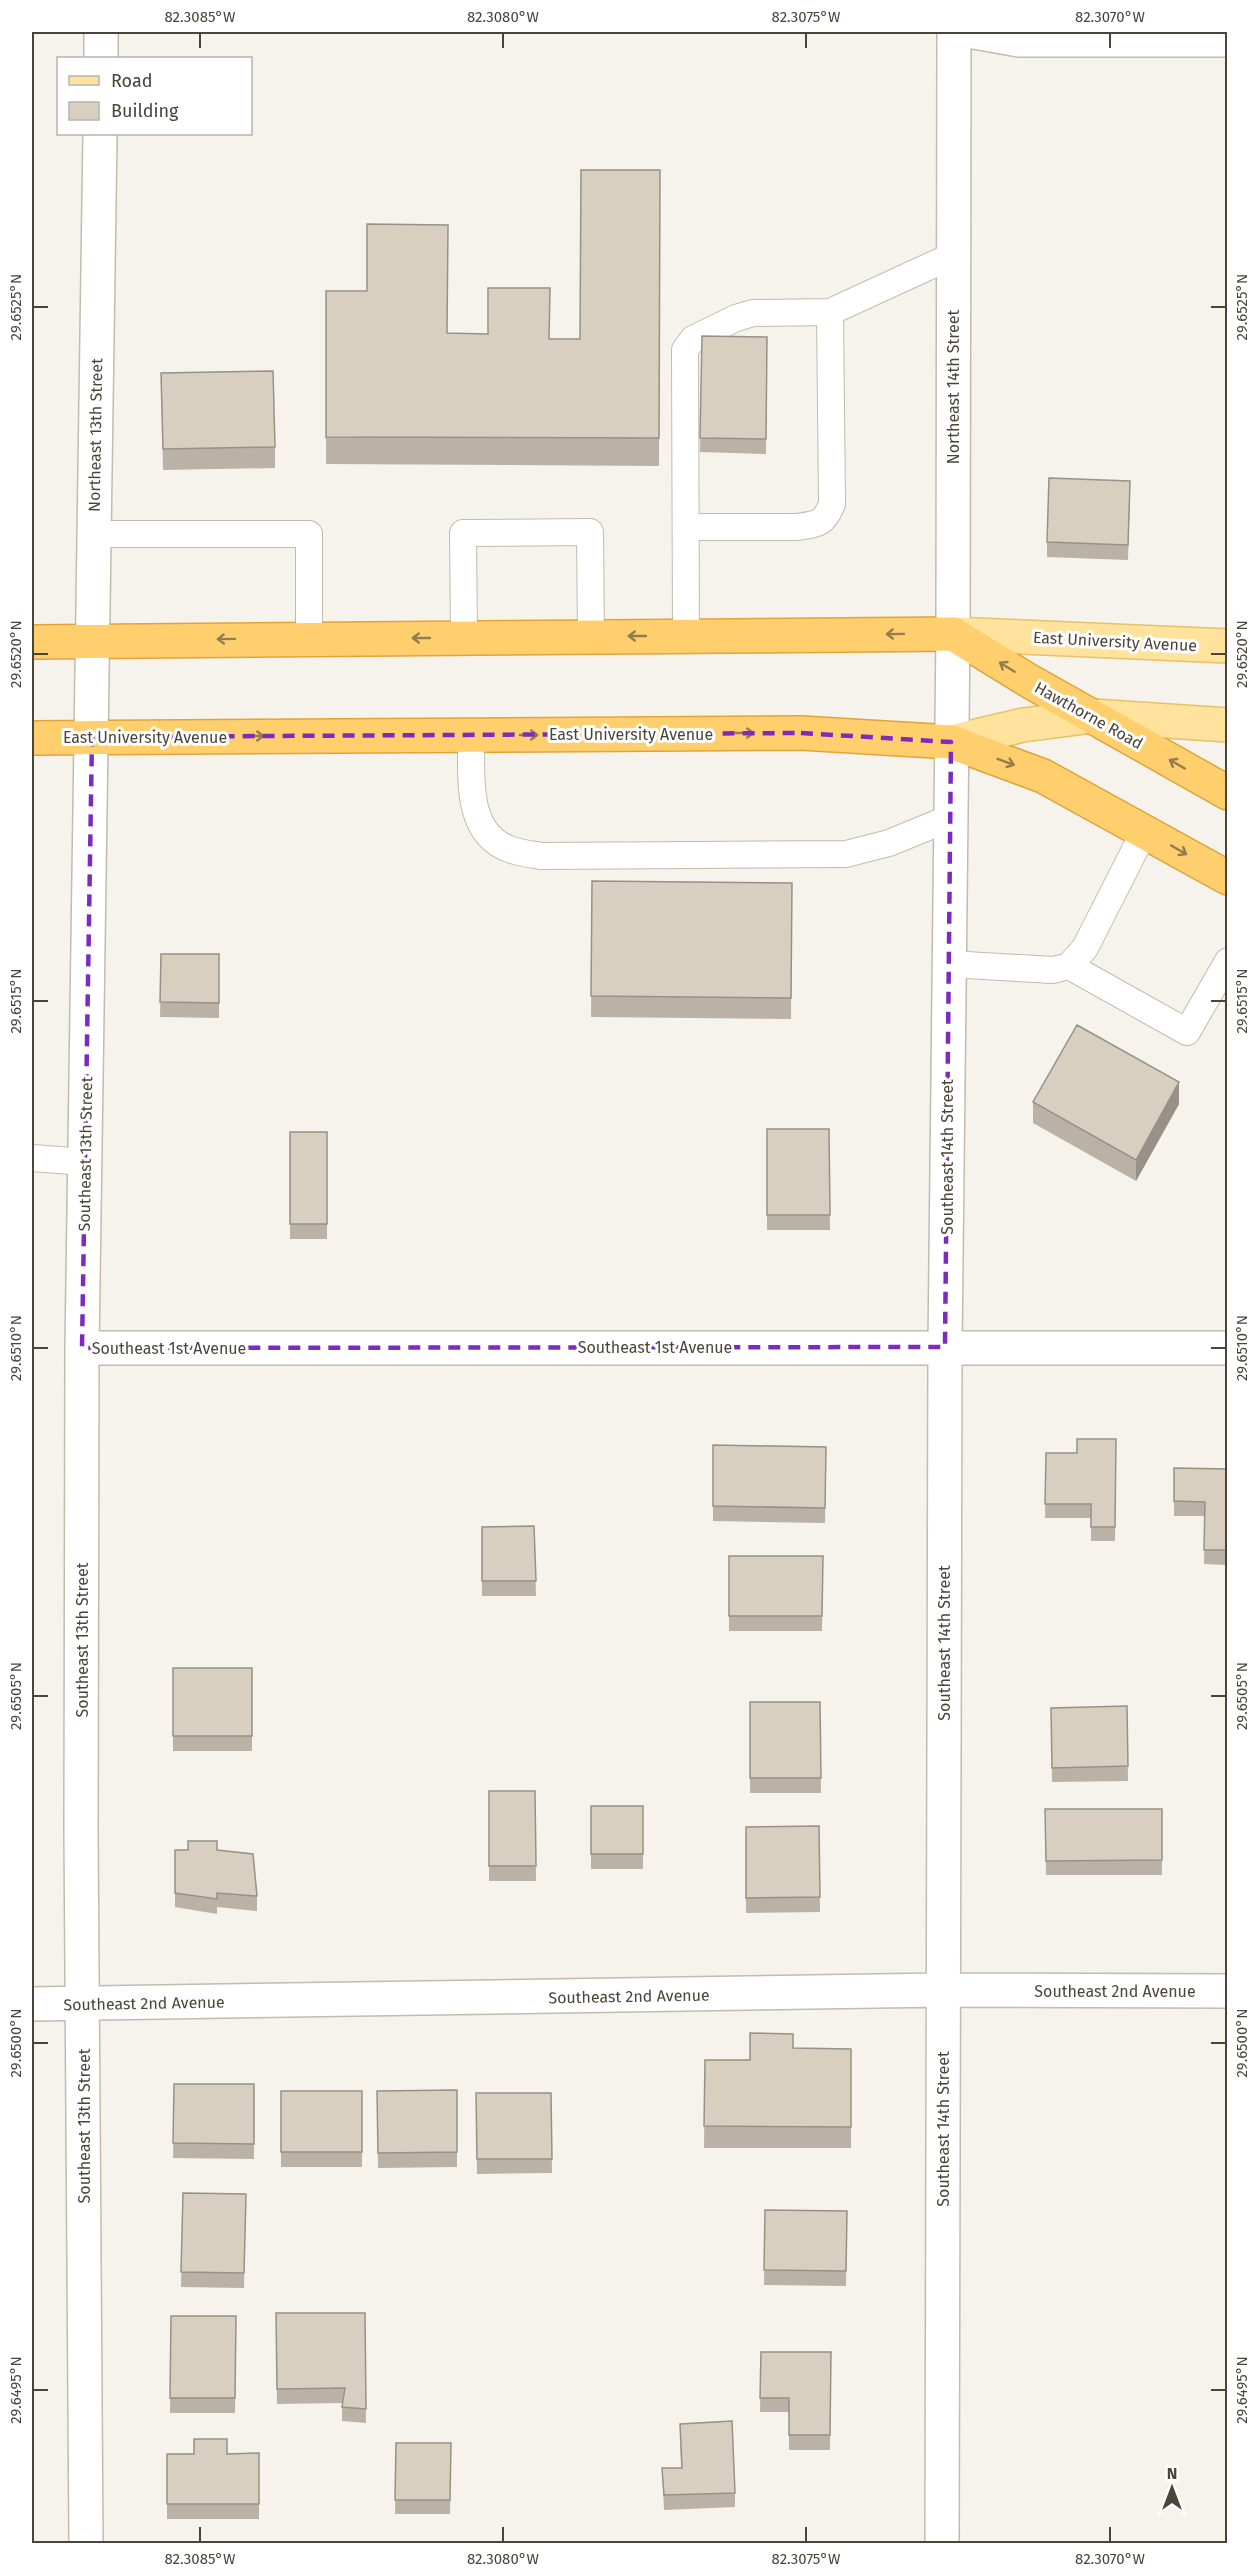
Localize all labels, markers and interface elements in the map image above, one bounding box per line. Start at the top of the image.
text: 82.3085°W [165,8,236,26]
text: 82.3080°W [467,8,540,26]
text: 82.3075°W [772,8,841,26]
text: 82.3070°W [1075,8,1146,26]
legend [57,57,252,135]
text: Road [111,70,153,92]
text: Building [111,100,179,122]
text: 29.6525°N [7,274,25,340]
text: 29.6525°N [1233,274,1251,340]
street label: Northeast 14th Street [944,310,963,464]
street label: Northeast 13th Street [85,358,106,512]
text: 29.6520°N [7,620,25,688]
text: 29.6520°N [1233,620,1251,688]
one-way arrow [885,628,905,640]
street label: East University Avenue [1032,628,1197,655]
one-way arrow [627,630,647,642]
one-way arrow [411,632,431,644]
one-way arrow [216,633,236,645]
one-way arrow [999,661,1016,673]
street label: Hawthorne Road [1031,678,1146,753]
street label: East University Avenue [549,725,713,744]
one-way arrow [735,727,755,739]
street label: East University Avenue [63,728,227,747]
one-way arrow [519,729,539,741]
one-way arrow [245,730,265,742]
one-way arrow [996,757,1014,768]
one-way arrow [1168,758,1186,769]
one-way arrow [1170,844,1187,856]
text: 29.6515°N [7,968,25,1034]
text: 29.6515°N [1233,968,1251,1034]
street label: Southeast 13th Street [75,1076,96,1232]
street label: Southeast 14th Street [938,1079,957,1235]
text: 29.6510°N [7,1315,25,1381]
text: 29.6510°N [1233,1315,1251,1381]
street label: Southeast 1st Avenue [578,1338,732,1357]
street label: Southeast 1st Avenue [92,1339,246,1358]
street label: Southeast 13th Street [73,1562,92,1717]
street label: Southeast 14th Street [935,1565,954,1721]
text: 29.6505°N [7,1662,25,1730]
text: 29.6505°N [1233,1662,1251,1730]
street label: Southeast 2nd Avenue [1034,1982,1196,2001]
street label: Southeast 2nd Avenue [548,1986,710,2007]
street label: Southeast 2nd Avenue [63,1993,225,2014]
text: 29.6500°N [7,2009,25,2077]
text: 29.6500°N [1233,2009,1251,2077]
street label: Southeast 13th Street [75,2048,94,2203]
street label: Southeast 14th Street [934,2051,953,2207]
text: 29.6495°N [7,2356,25,2424]
text: 29.6495°N [1233,2356,1251,2424]
north arrow [1142,2458,1202,2518]
text: N [1167,2464,1177,2483]
text: 82.3085°W [165,2550,236,2568]
text: 82.3080°W [467,2550,540,2568]
text: 82.3075°W [772,2550,841,2568]
text: 82.3070°W [1075,2550,1146,2568]

